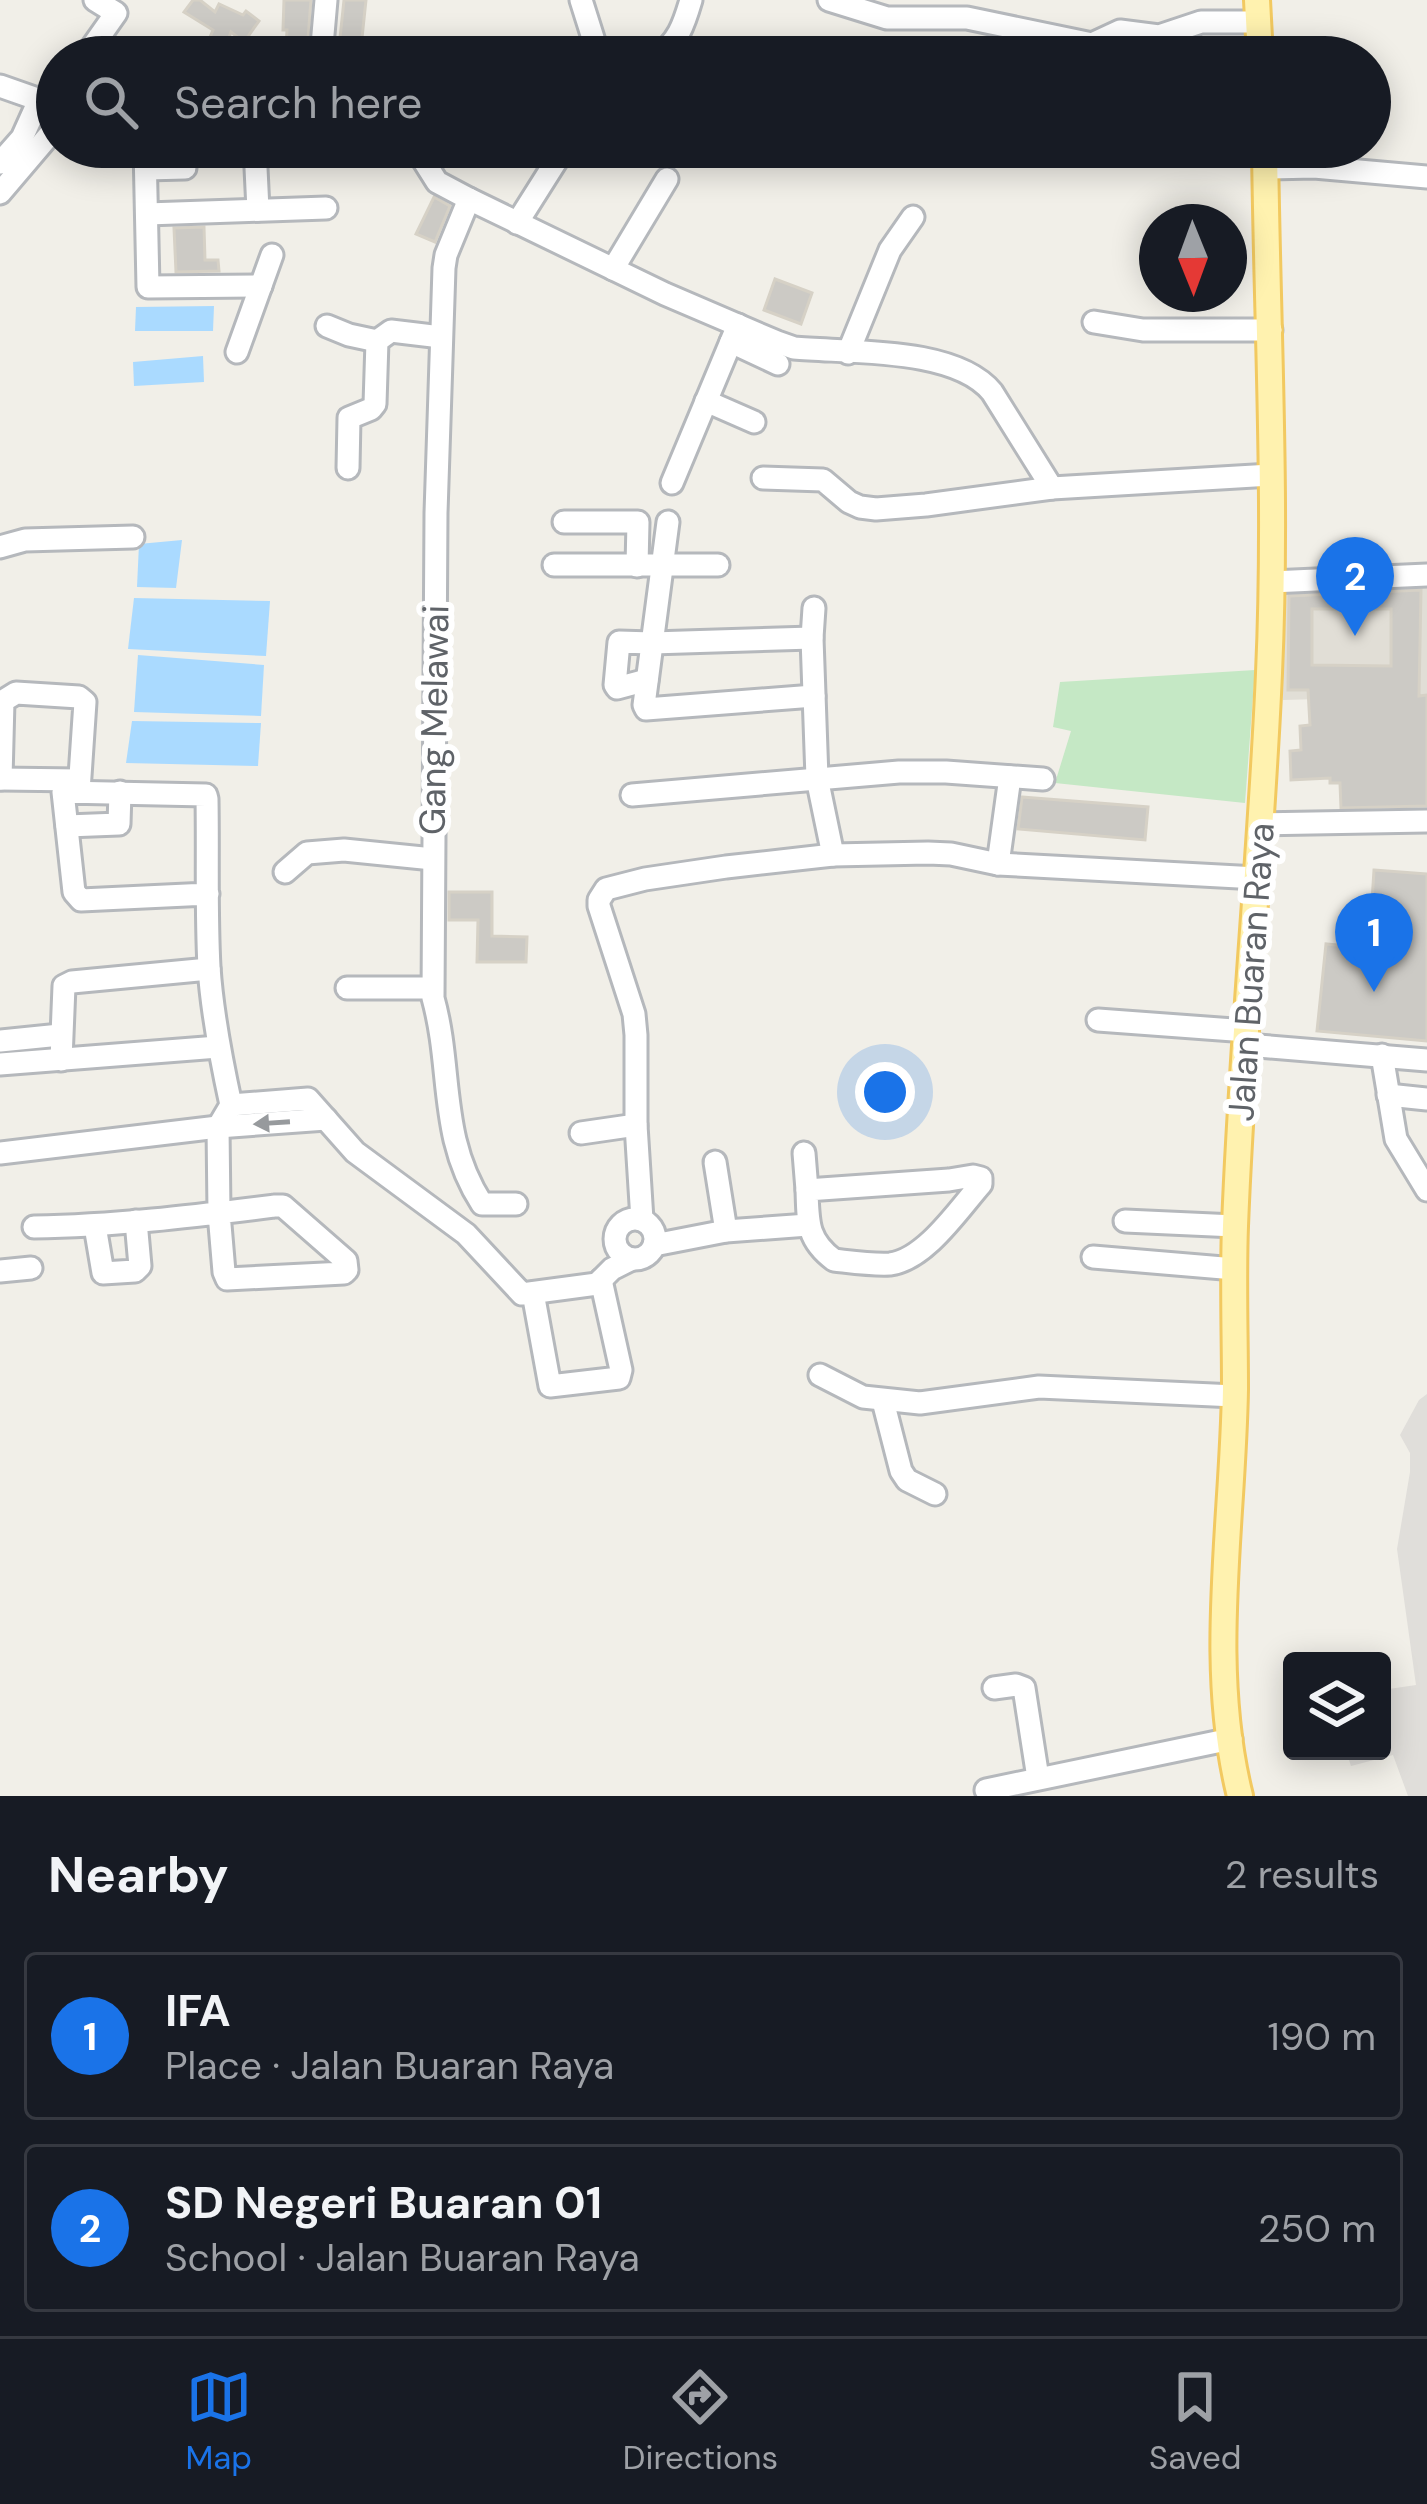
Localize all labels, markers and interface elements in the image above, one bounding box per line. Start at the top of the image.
search box [36,36,1391,168]
icon: search [78,69,144,135]
text: Search here [174,73,422,132]
north arrow [1139,204,1247,312]
pin: 2 [1316,537,1394,636]
street label: Gang Melawai [408,604,460,836]
street label: Jalan Buaran Raya [1217,821,1285,1123]
pin: 1 [1335,893,1413,992]
your location [855,1062,915,1122]
one-way arrow [253,1113,290,1132]
map controls [1283,1652,1391,1760]
button: layers [1283,1652,1391,1760]
text: Nearby [48,1841,229,1908]
text: 2 results [1225,1849,1379,1900]
text: IFA [165,1981,231,2040]
text: 1 [83,2011,97,2062]
text: 190 m [1268,2011,1376,2062]
text: Place · Jalan Buaran Raya [165,2040,614,2091]
text: SD Negeri Buaran 01 [165,2173,602,2232]
text: 2 [79,2203,101,2254]
text: 250 m [1258,2203,1376,2254]
text: School · Jalan Buaran Raya [165,2232,640,2283]
tab: Map [185,2364,252,2479]
tab: Directions [623,2364,778,2479]
tab: Saved [1149,2364,1242,2479]

